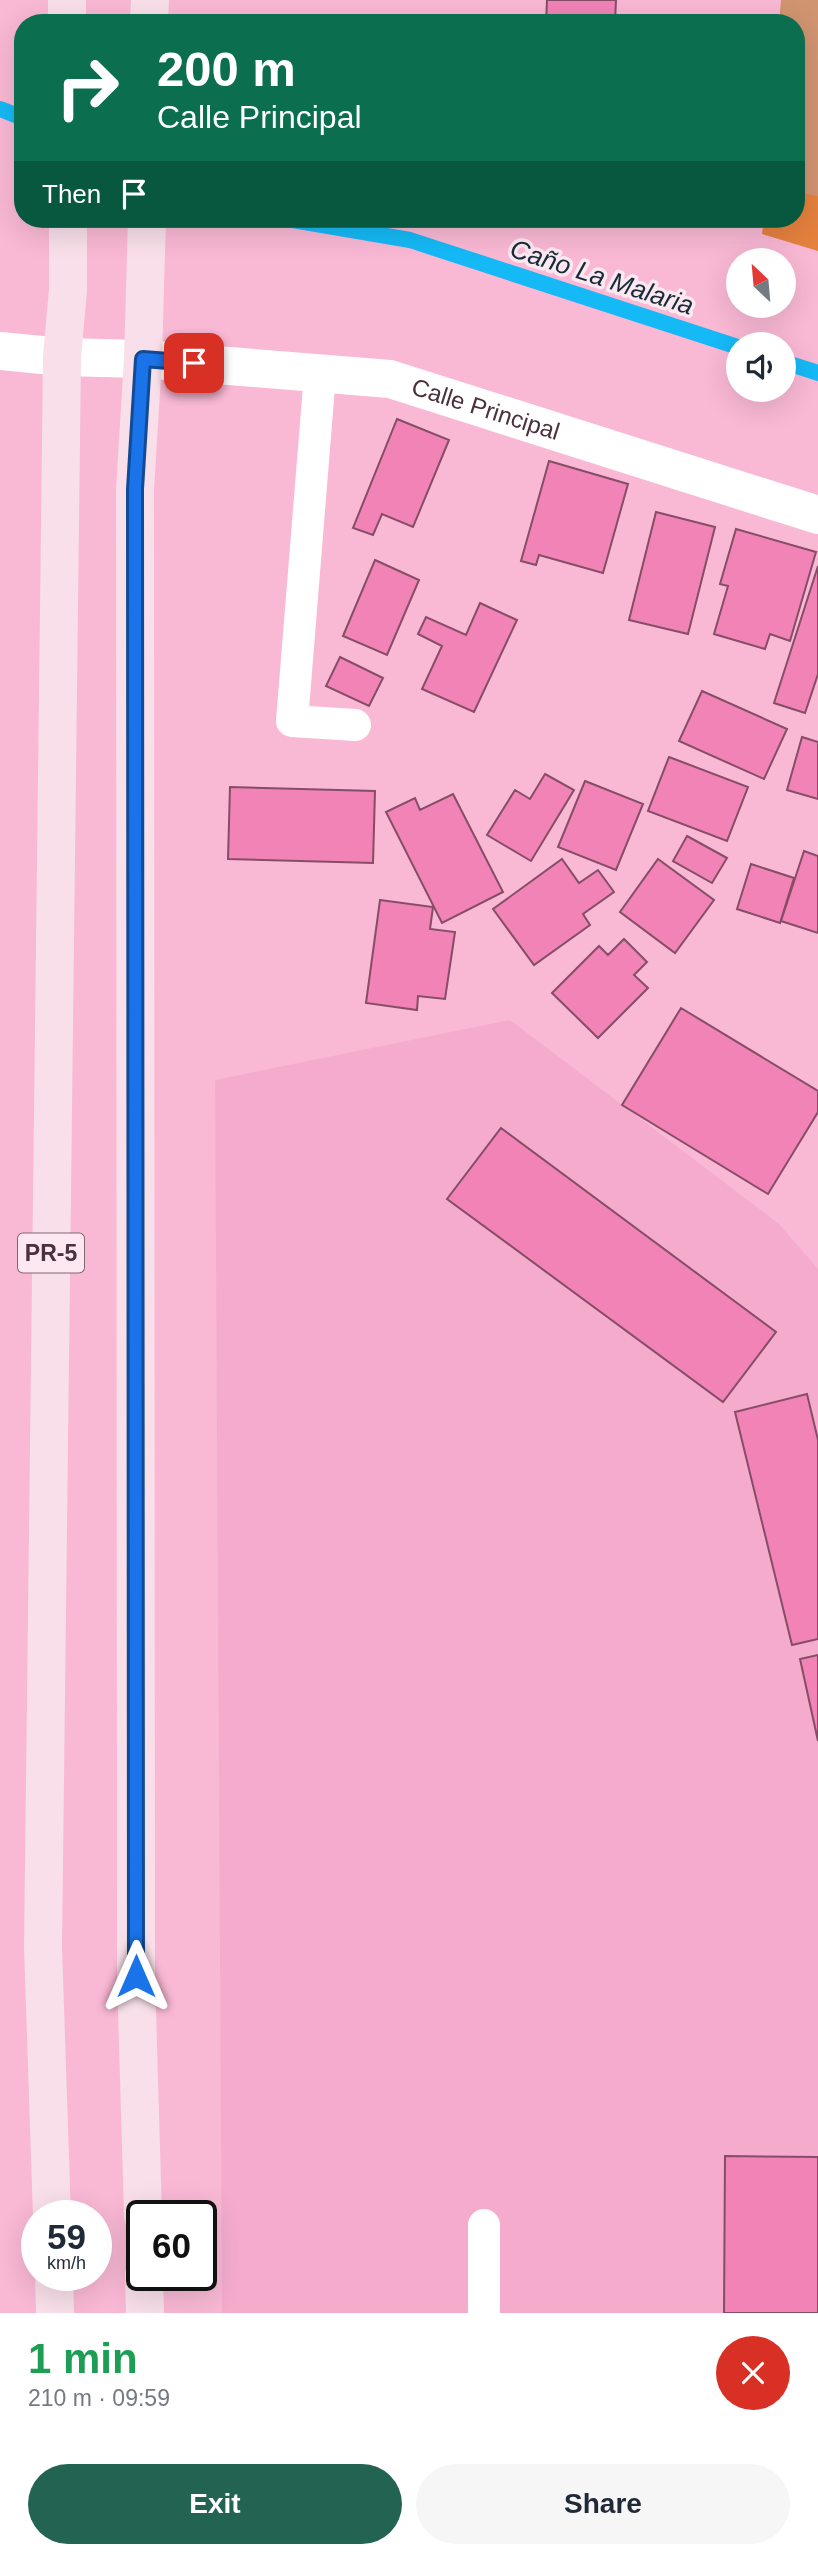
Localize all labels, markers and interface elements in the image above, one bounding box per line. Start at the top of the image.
icon: right [42,42,133,133]
text: 200 m [157,42,296,96]
text: Calle Principal [157,99,362,135]
icon: arrive [115,175,153,213]
text: Then [42,179,101,209]
water label: Caño La Malaria [507,233,697,321]
north arrow [726,248,796,318]
map controls [726,248,796,402]
button: sound [726,332,796,402]
pin [164,333,224,393]
icon: arrive [175,344,213,382]
street label: Calle Principal [408,373,563,445]
road number: PR-5 [18,1234,84,1272]
position arrow [99,1939,173,2013]
speed limit sign: 60 [126,2200,217,2291]
text: 59 [47,2217,86,2256]
text: km/h [47,2253,86,2273]
text: 1 min [28,2335,138,2382]
button: close [716,2336,790,2410]
text: 210 m · 09:59 [28,2385,170,2411]
button: Exit [28,2464,402,2544]
button: Share [416,2464,790,2544]

